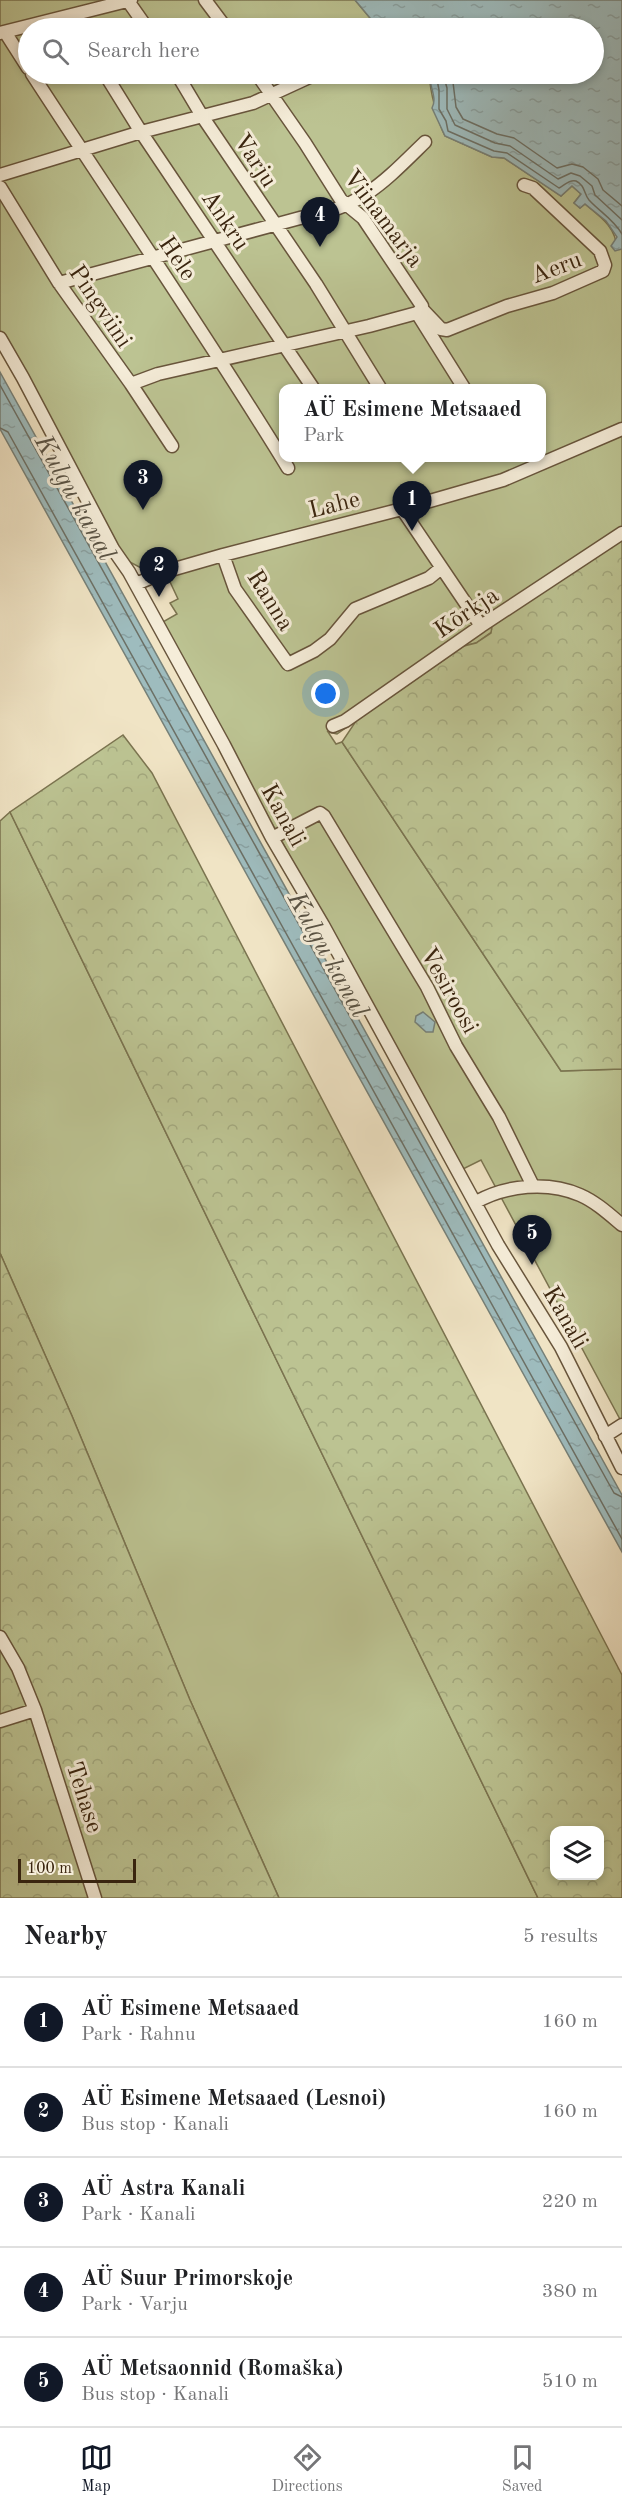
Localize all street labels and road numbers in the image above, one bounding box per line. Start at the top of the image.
street label: Varju [228,130,280,192]
street label: Viinamarja [338,166,427,273]
street label: Ankru [196,187,253,256]
street label: Hele [153,233,200,286]
street label: Aeru [528,248,585,289]
street label: Pingviini [63,262,136,353]
street label: Lahe [306,488,363,524]
street label: Ranna [241,566,297,636]
street label: Kõrkja [431,584,504,644]
street label: Kanali [255,781,309,851]
street label: Vesiroosi [415,944,482,1038]
street label: Kanali [537,1283,592,1353]
street label: Tehase [60,1759,106,1836]

